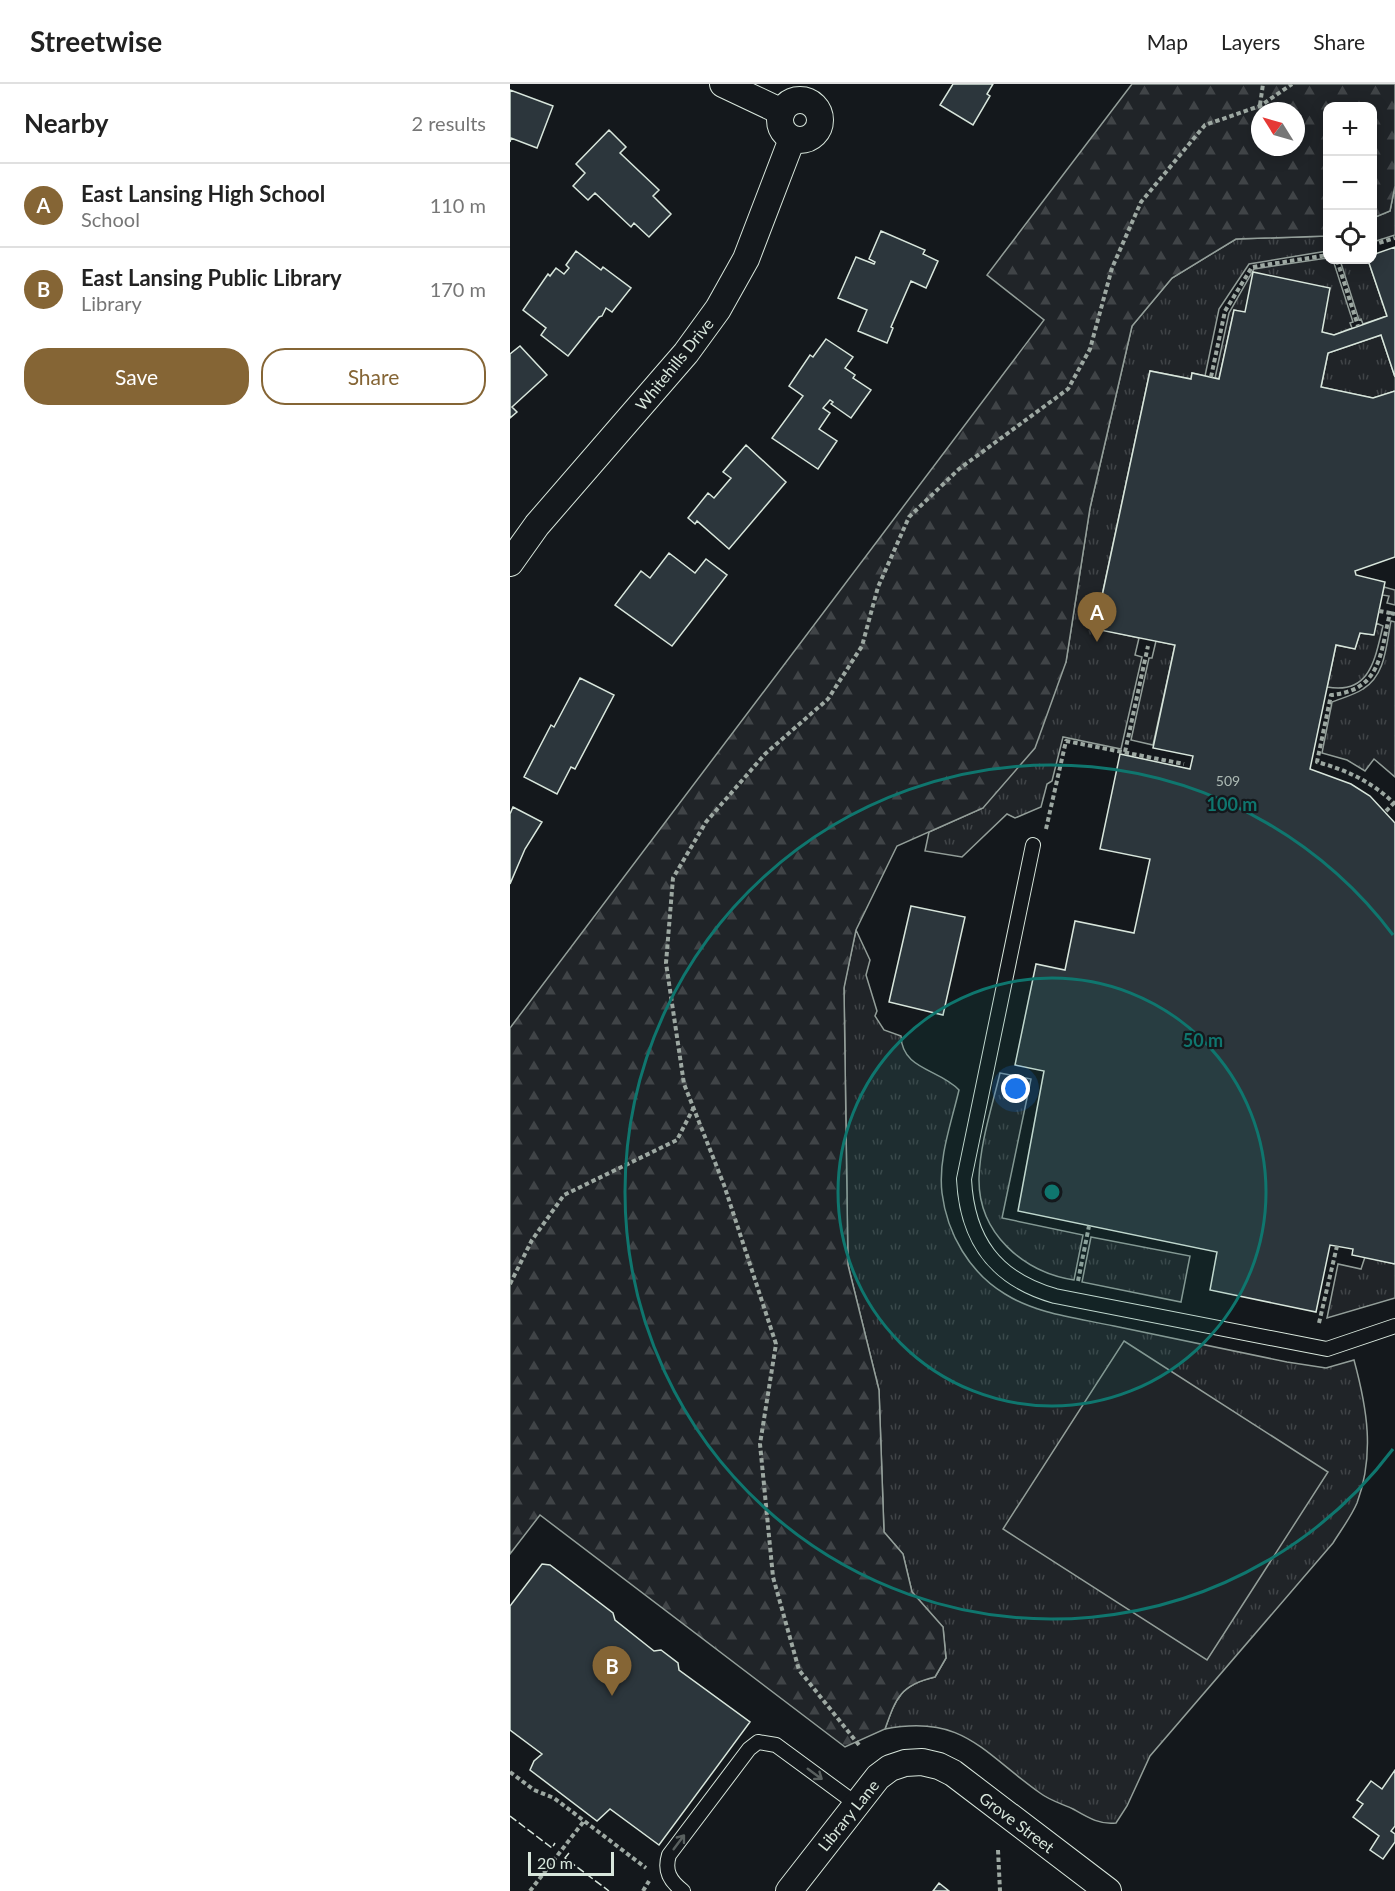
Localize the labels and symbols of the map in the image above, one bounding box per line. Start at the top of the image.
north arrow [1251,102,1305,156]
street label: Whitehills Drive [631,314,717,414]
pin: A [1078,592,1116,642]
house number: 509 [1216,772,1240,789]
text: 100 m [1207,793,1257,815]
text: 50 m [1183,1029,1223,1051]
your location [1001,1074,1030,1103]
centre of rings [1042,1182,1062,1202]
pin: B [592,1646,632,1696]
one-way arrow [807,1768,823,1781]
street label: Library Lane [814,1776,882,1854]
street label: Grove Street [976,1788,1058,1856]
one-way arrow [673,1835,685,1851]
scale bar [528,1849,614,1876]

